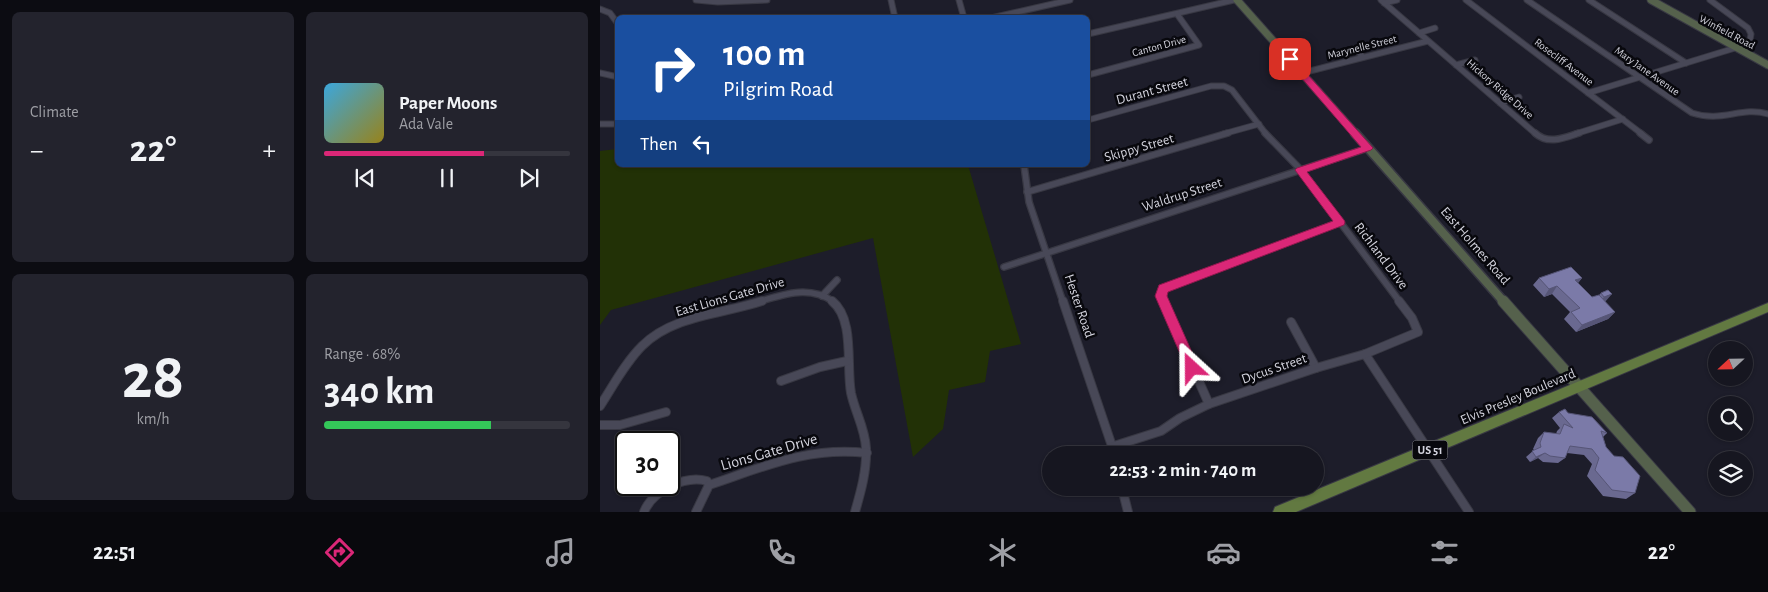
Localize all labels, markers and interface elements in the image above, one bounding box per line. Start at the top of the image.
street label: Winfield Road [1697,13,1757,51]
street label: Marynelle Street [1326,33,1398,61]
street label: Canton Drive [1131,34,1187,58]
icon: right [640,35,705,100]
street label: Rosecliff Avenue [1533,36,1595,88]
text: 100 m [723,37,806,72]
pin [1269,38,1311,80]
icon: arrive [1276,45,1304,73]
street label: Mary Jane Avenue [1612,45,1682,97]
street label: Hickory Ridge Drive [1465,57,1535,121]
street label: Durant Street [1115,75,1190,107]
text: Pilgrim Road [723,78,833,100]
text: Paper Moons [399,94,497,113]
text: Climate [30,104,79,120]
text: Ada Vale [399,116,453,132]
icon: left [688,130,716,158]
text: 22° [130,131,176,169]
street label: Skippy Street [1103,131,1176,165]
text: Then [640,135,678,154]
text: − [30,137,43,165]
text: + [263,137,276,165]
icon: previous [351,164,379,192]
icon: pause [433,164,461,192]
icon: next [515,164,543,192]
street label: Waldrup Street [1140,175,1224,214]
street label: East Holmes Road [1438,205,1512,287]
street label: Richland Drive [1351,220,1411,292]
street label: Hester Road [1062,272,1096,340]
street label: East Lions Gate Drive [674,275,786,319]
position arrow [1165,341,1217,393]
north arrow [1708,341,1752,386]
map controls [1708,341,1753,496]
text: 28 [122,345,184,410]
text: Range · 68% [324,346,400,362]
street label: Dycus Street [1240,351,1309,387]
street label: Elvis Presley Boulevard [1458,366,1578,428]
text: 340 km [324,373,435,411]
button: search [1708,396,1753,441]
text: km/h [136,411,170,427]
speed limit sign: 30 [615,431,680,496]
street label: Lions Gate Drive [719,431,819,473]
road number: US 51 [1412,440,1448,460]
button: layers [1708,451,1753,496]
text: 22:53 · 2 min · 740 m [1110,461,1256,480]
icon: directions [322,535,357,570]
icon: music [543,535,578,570]
icon: phone [764,535,799,570]
icon: climate [985,535,1020,570]
icon: car [1206,535,1241,570]
icon: filters [1427,535,1462,570]
text: 22:51 [93,541,136,563]
text: 22° [1648,541,1675,563]

